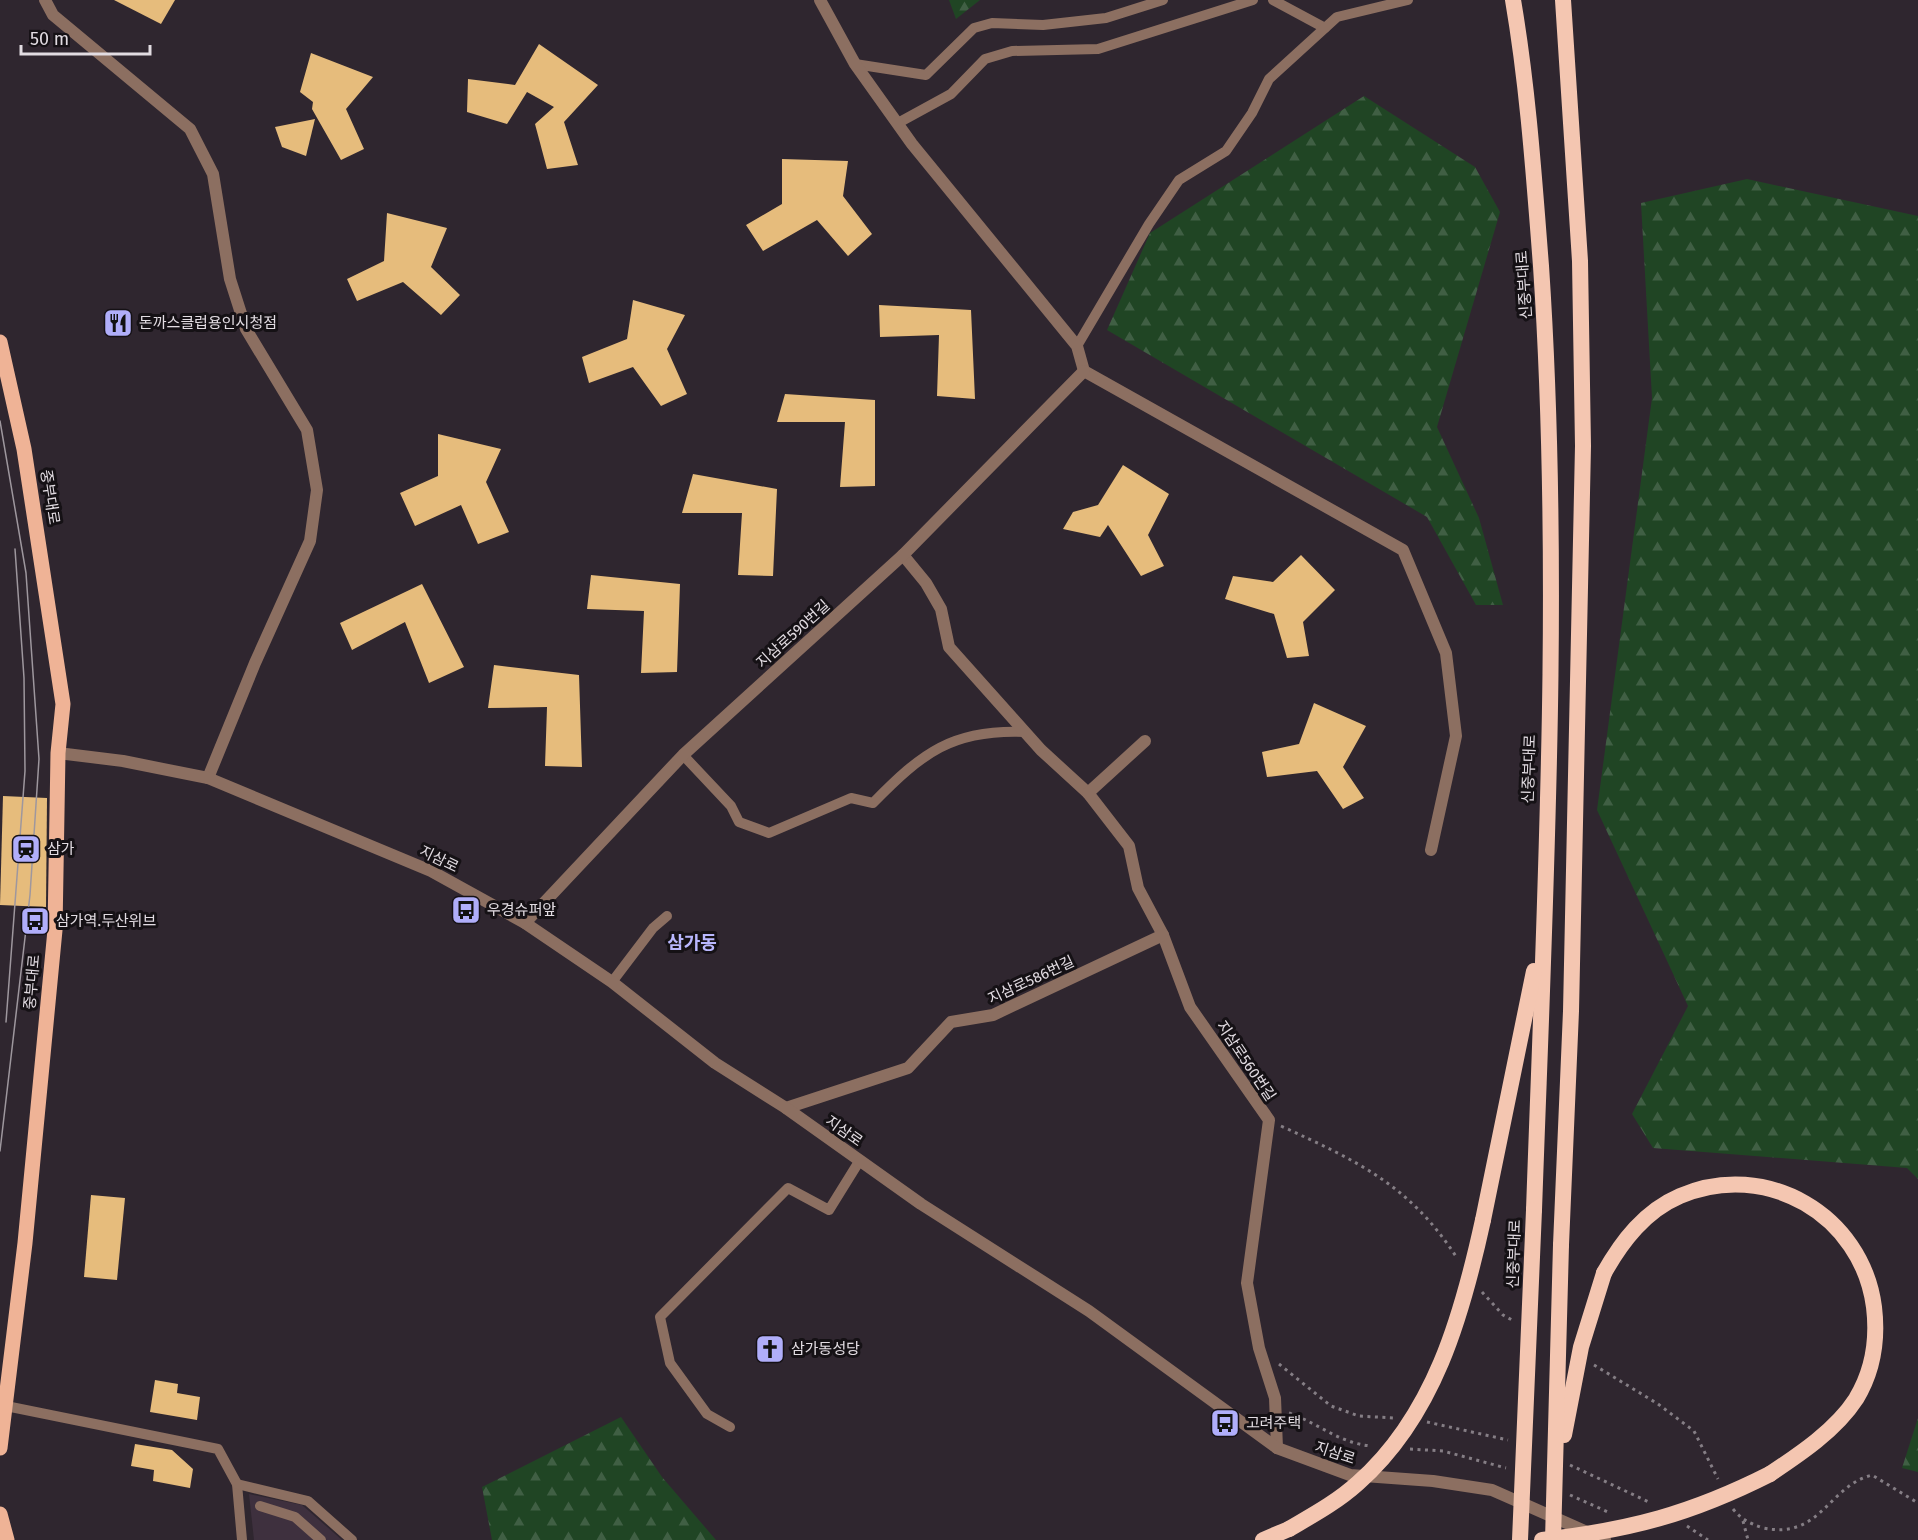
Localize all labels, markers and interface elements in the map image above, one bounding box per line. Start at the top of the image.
scale bar [21,18,150,56]
text: 50 m [30,28,69,50]
street label: 신중부대로 [1513,250,1535,320]
restaurant icon: 돈까스클럽용인시청점 [102,307,134,339]
place label: 돈까스클럽용인시청점 [139,314,277,332]
street label: 중부대로 [37,468,63,526]
street label: 지삼로590번길 [753,596,833,672]
street label: 신중부대로 [1519,734,1539,804]
station icon: 삼가 [10,833,42,865]
place label: 삼가 [47,840,75,858]
street label: 지삼로 [416,842,462,876]
bus stop icon: 우경슈퍼앞 [450,894,482,926]
place label: 우경슈퍼앞 [487,901,556,919]
bus stop icon: 삼가역.두산위브 [19,905,51,937]
place label: 삼가역.두산위브 [56,912,156,930]
district label: 삼가동 [667,932,717,954]
street label: 지삼로586번길 [985,952,1077,1008]
street label: 중부대로 [21,954,43,1010]
street label: 지삼로560번길 [1213,1017,1279,1105]
street label: 지삼로 [822,1112,866,1150]
street label: 신중부대로 [1504,1219,1524,1289]
church icon: 삼가동성당 [754,1333,786,1365]
place label: 삼가동성당 [791,1340,860,1358]
bus stop icon: 고려주택 [1209,1407,1241,1439]
place label: 고려주택 [1246,1414,1301,1432]
street label: 지삼로 [1313,1438,1357,1468]

